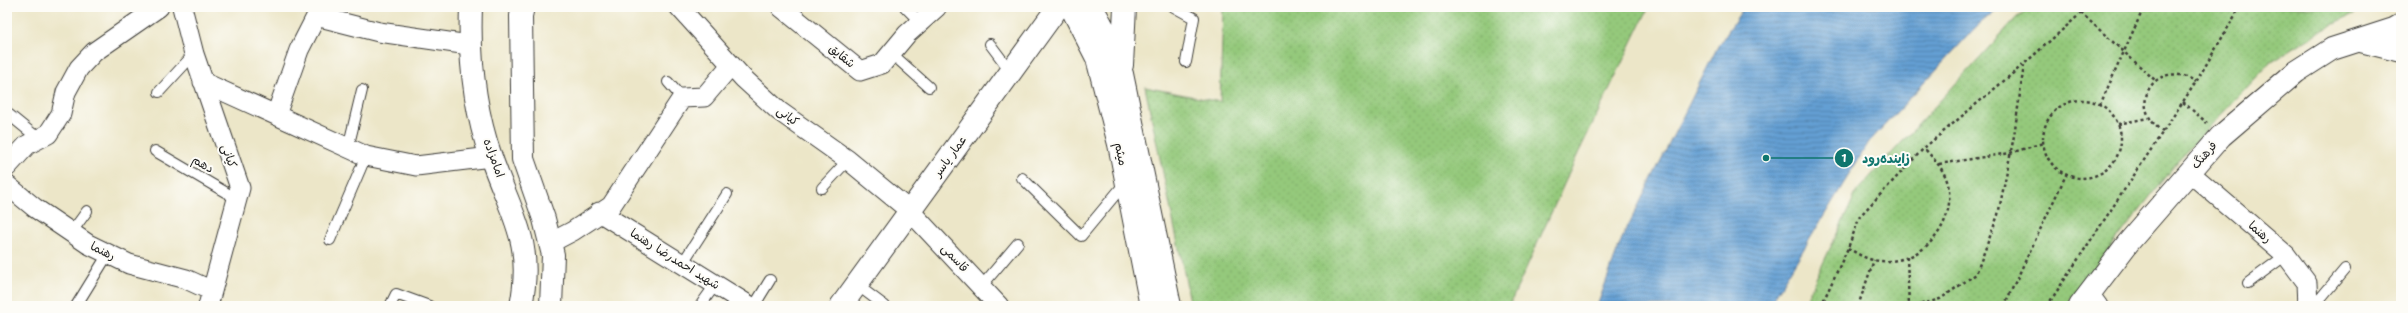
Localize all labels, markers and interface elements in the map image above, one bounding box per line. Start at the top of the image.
street label: شقایق [825,40,859,72]
street label: کیانی [774,102,802,130]
street label: عمار یاسر [929,132,971,181]
street label: امامزاده [480,136,508,180]
street label: فرهنگ [2188,138,2221,172]
street label: میثم [1110,141,1131,167]
street label: کیانی [218,142,240,170]
callout: زاینده‌رود [1834,146,1917,171]
text: 1 [1841,150,1847,166]
text: زاینده‌رود [1862,150,1910,167]
street label: دهم [189,151,217,177]
street label: رهنما [2245,217,2275,247]
street label: شهید احمدرضا رهنما [627,225,723,293]
street label: رهنما [88,238,118,264]
street label: قاسمی [938,240,972,276]

